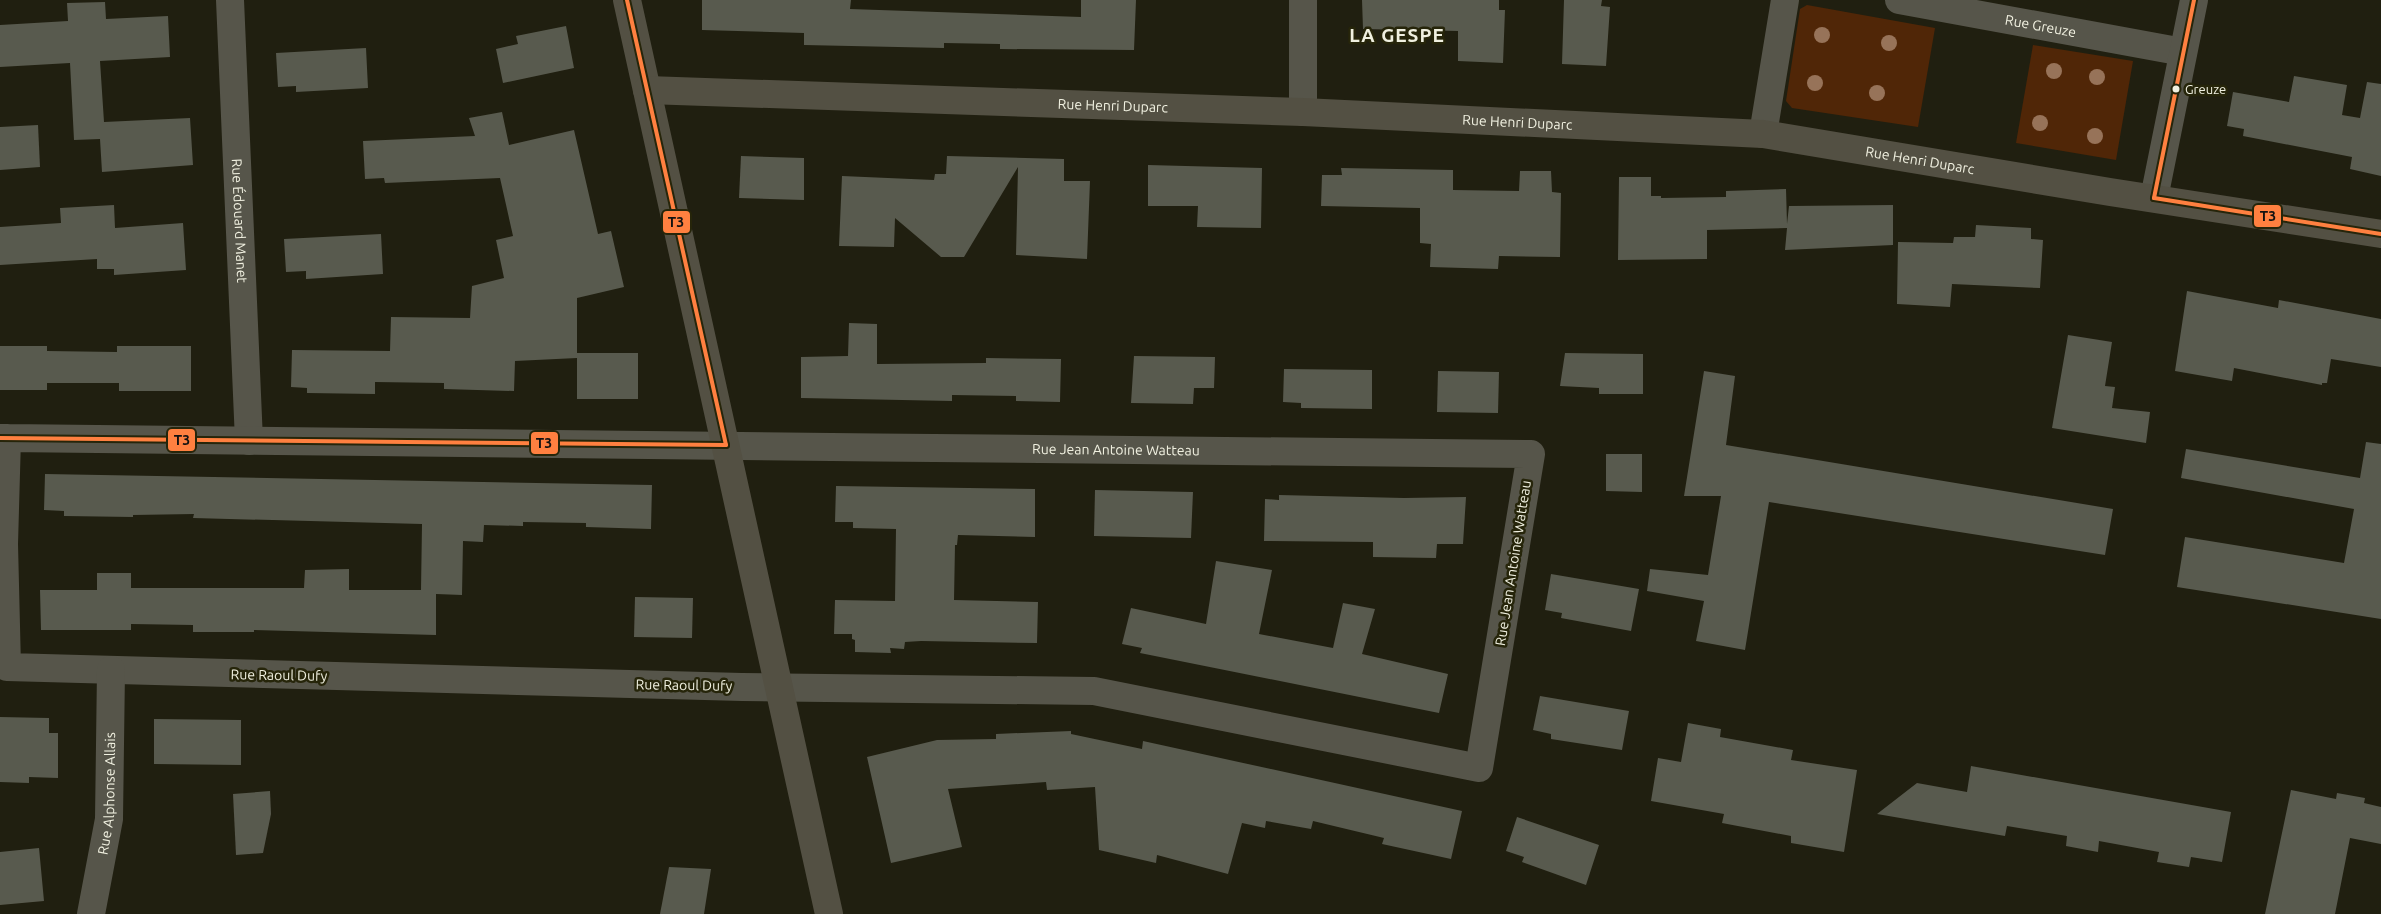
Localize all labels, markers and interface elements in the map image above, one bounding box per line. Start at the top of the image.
street label: Rue Greuze [2004,12,2078,40]
district label: LA GESPE [1349,24,1445,46]
place label: Greuze [2185,82,2226,96]
marker: Greuze [2171,84,2181,94]
street label: Rue Henri Duparc [1057,96,1169,115]
street label: Rue Henri Duparc [1462,112,1573,133]
street label: Rue Henri Duparc [1864,143,1976,177]
street label: Rue Édouard Manet [229,158,250,284]
line badge: T3 [2253,204,2282,228]
text: T3 [2260,208,2276,224]
line badge: T3 [662,210,691,234]
text: T3 [668,214,684,230]
line badge: T3 [167,428,196,452]
line badge: T3 [530,431,559,455]
text: T3 [174,432,190,448]
text: T3 [536,435,552,451]
street label: Rue Jean Antoine Watteau [1032,441,1200,458]
street label: Rue Jean Antoine Watteau [1492,479,1534,647]
street label: Rue Raoul Dufy [230,666,328,684]
street label: Rue Raoul Dufy [635,676,733,694]
street label: Rue Alphonse Allais [94,732,118,856]

